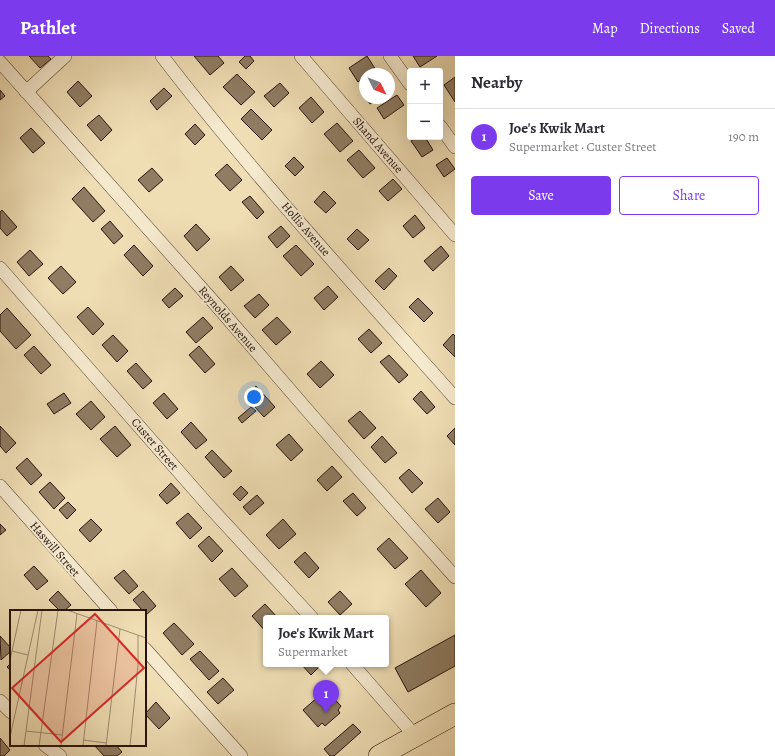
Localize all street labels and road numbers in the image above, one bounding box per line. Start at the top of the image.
street label: Shand Avenue [349,114,407,176]
street label: Hollis Avenue [278,198,334,260]
street label: Reynolds Avenue [195,283,261,355]
street label: Custer Street [128,414,182,474]
street label: Haswill Street [26,518,84,580]

